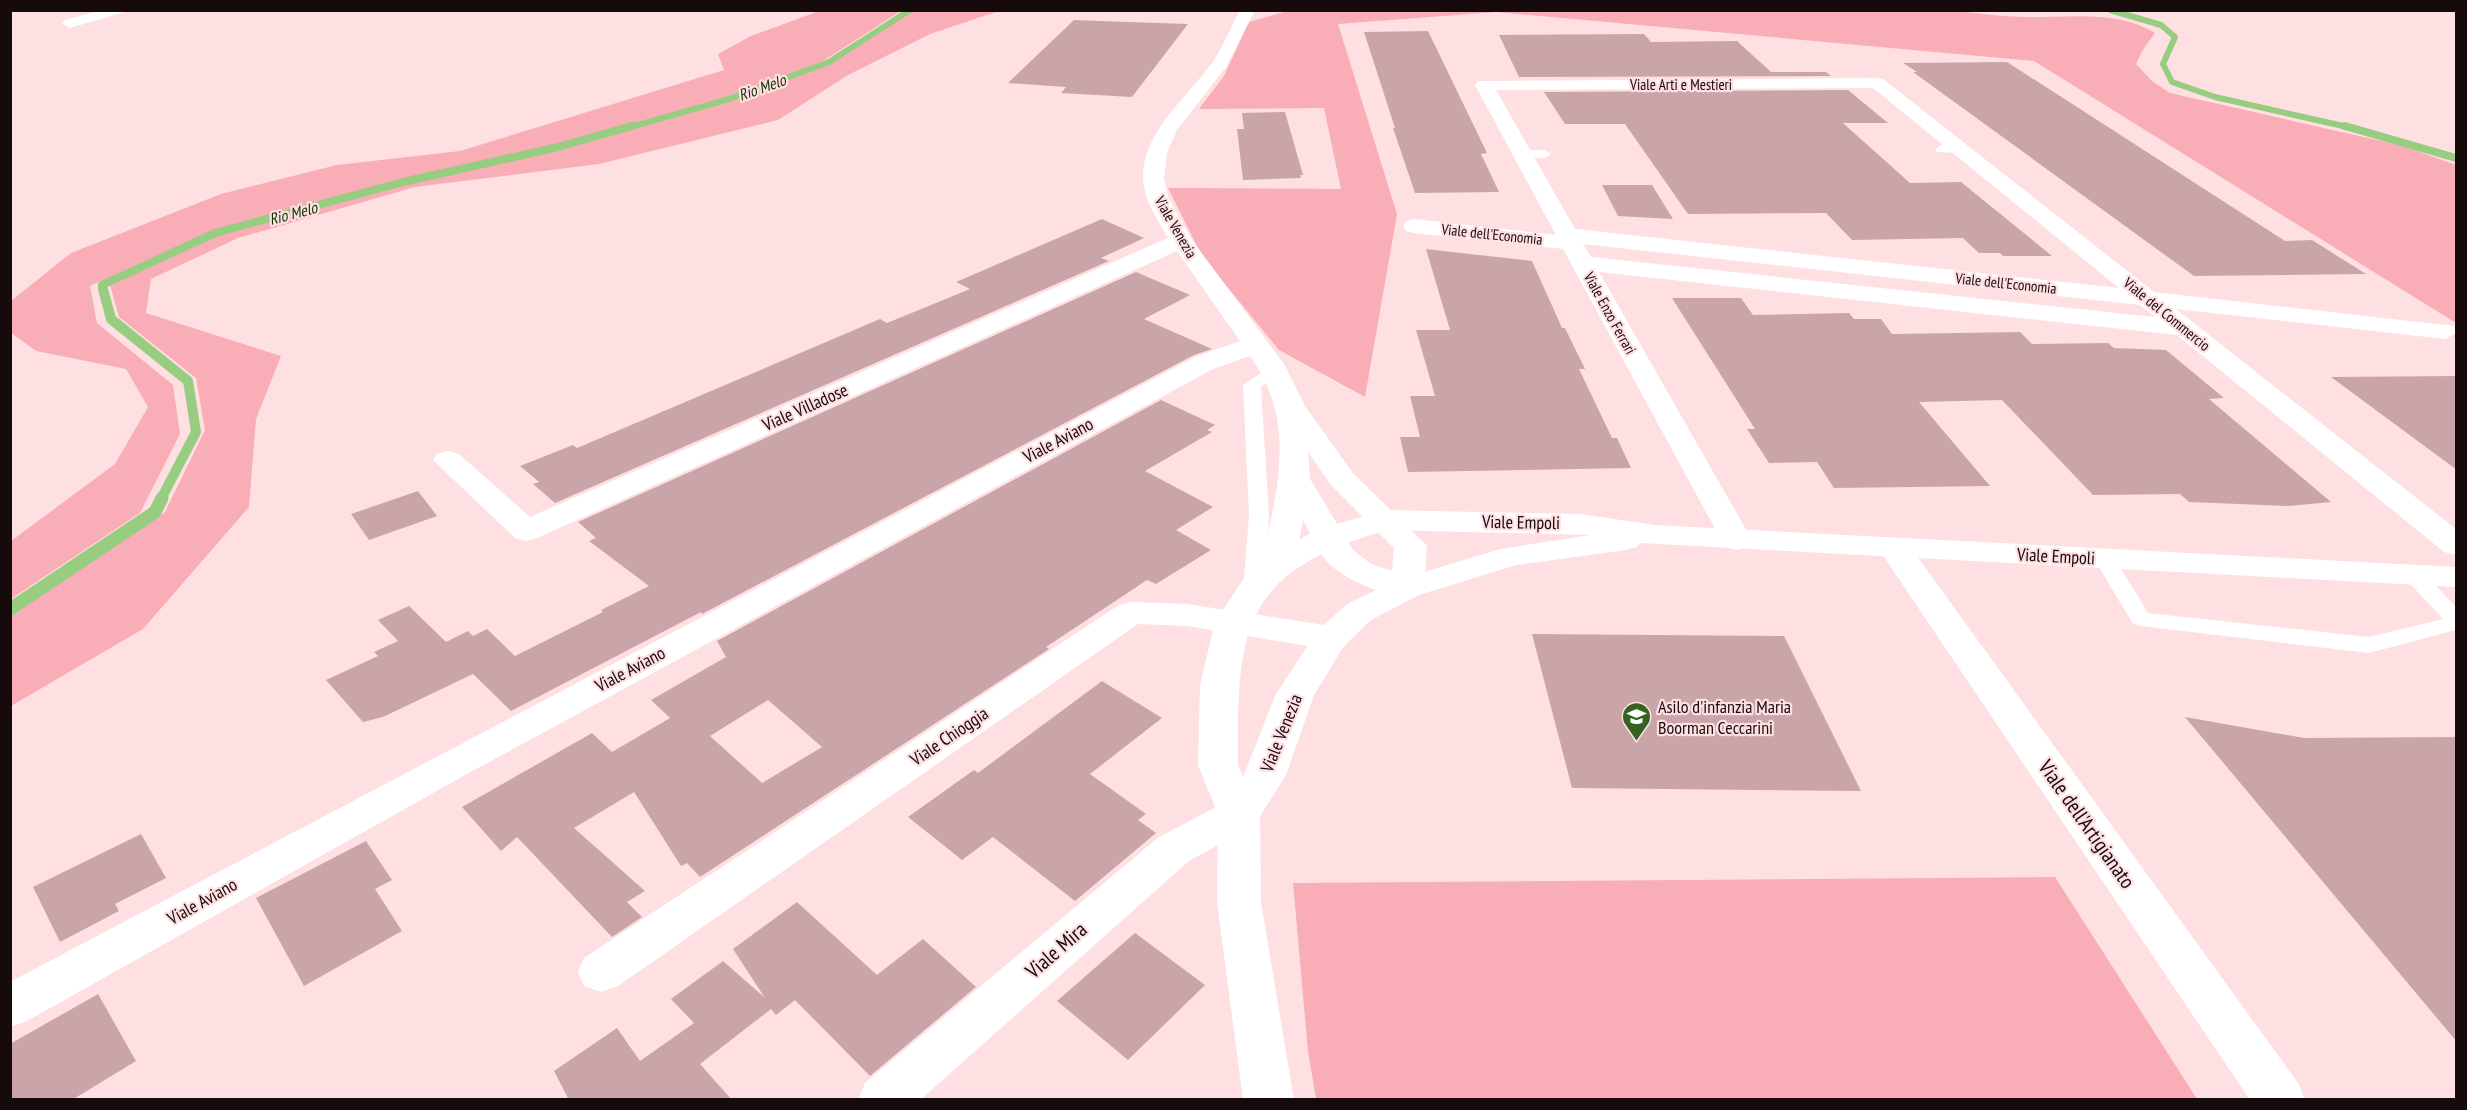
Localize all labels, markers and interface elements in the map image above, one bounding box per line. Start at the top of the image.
water label: Rio Melo [736,69,789,105]
street label: Viale Arti e Mestieri [1629,75,1732,94]
street label: Viale Venezia [1150,192,1201,261]
water label: Rio Melo [267,197,320,229]
street label: Viale dell'Economia [1440,219,1543,249]
street label: Viale Enzo Ferrari [1579,268,1640,357]
street label: Viale dell'Economia [1954,268,2057,298]
street label: Viale del Commercio [2119,273,2214,355]
street label: Viale Villadose [758,378,851,436]
street label: Viale Aviano [1018,412,1097,468]
street label: Viale Empoli [1481,510,1560,534]
street label: Viale Empoli [2015,542,2096,570]
street label: Viale Aviano [590,641,669,697]
street label: Viale Venezia [1255,691,1307,776]
place label: Asilo d'infanzia Maria Boorman Ceccarini [1658,695,1791,739]
school or university icon: Asilo d'infanzia Maria Boorman Ceccarini [1621,700,1653,742]
street label: Viale Chioggia [905,701,992,771]
street label: Viale dell'Artigianato [2032,754,2141,894]
street label: Viale Aviano [162,872,241,930]
street label: Viale Mira [1019,916,1092,985]

